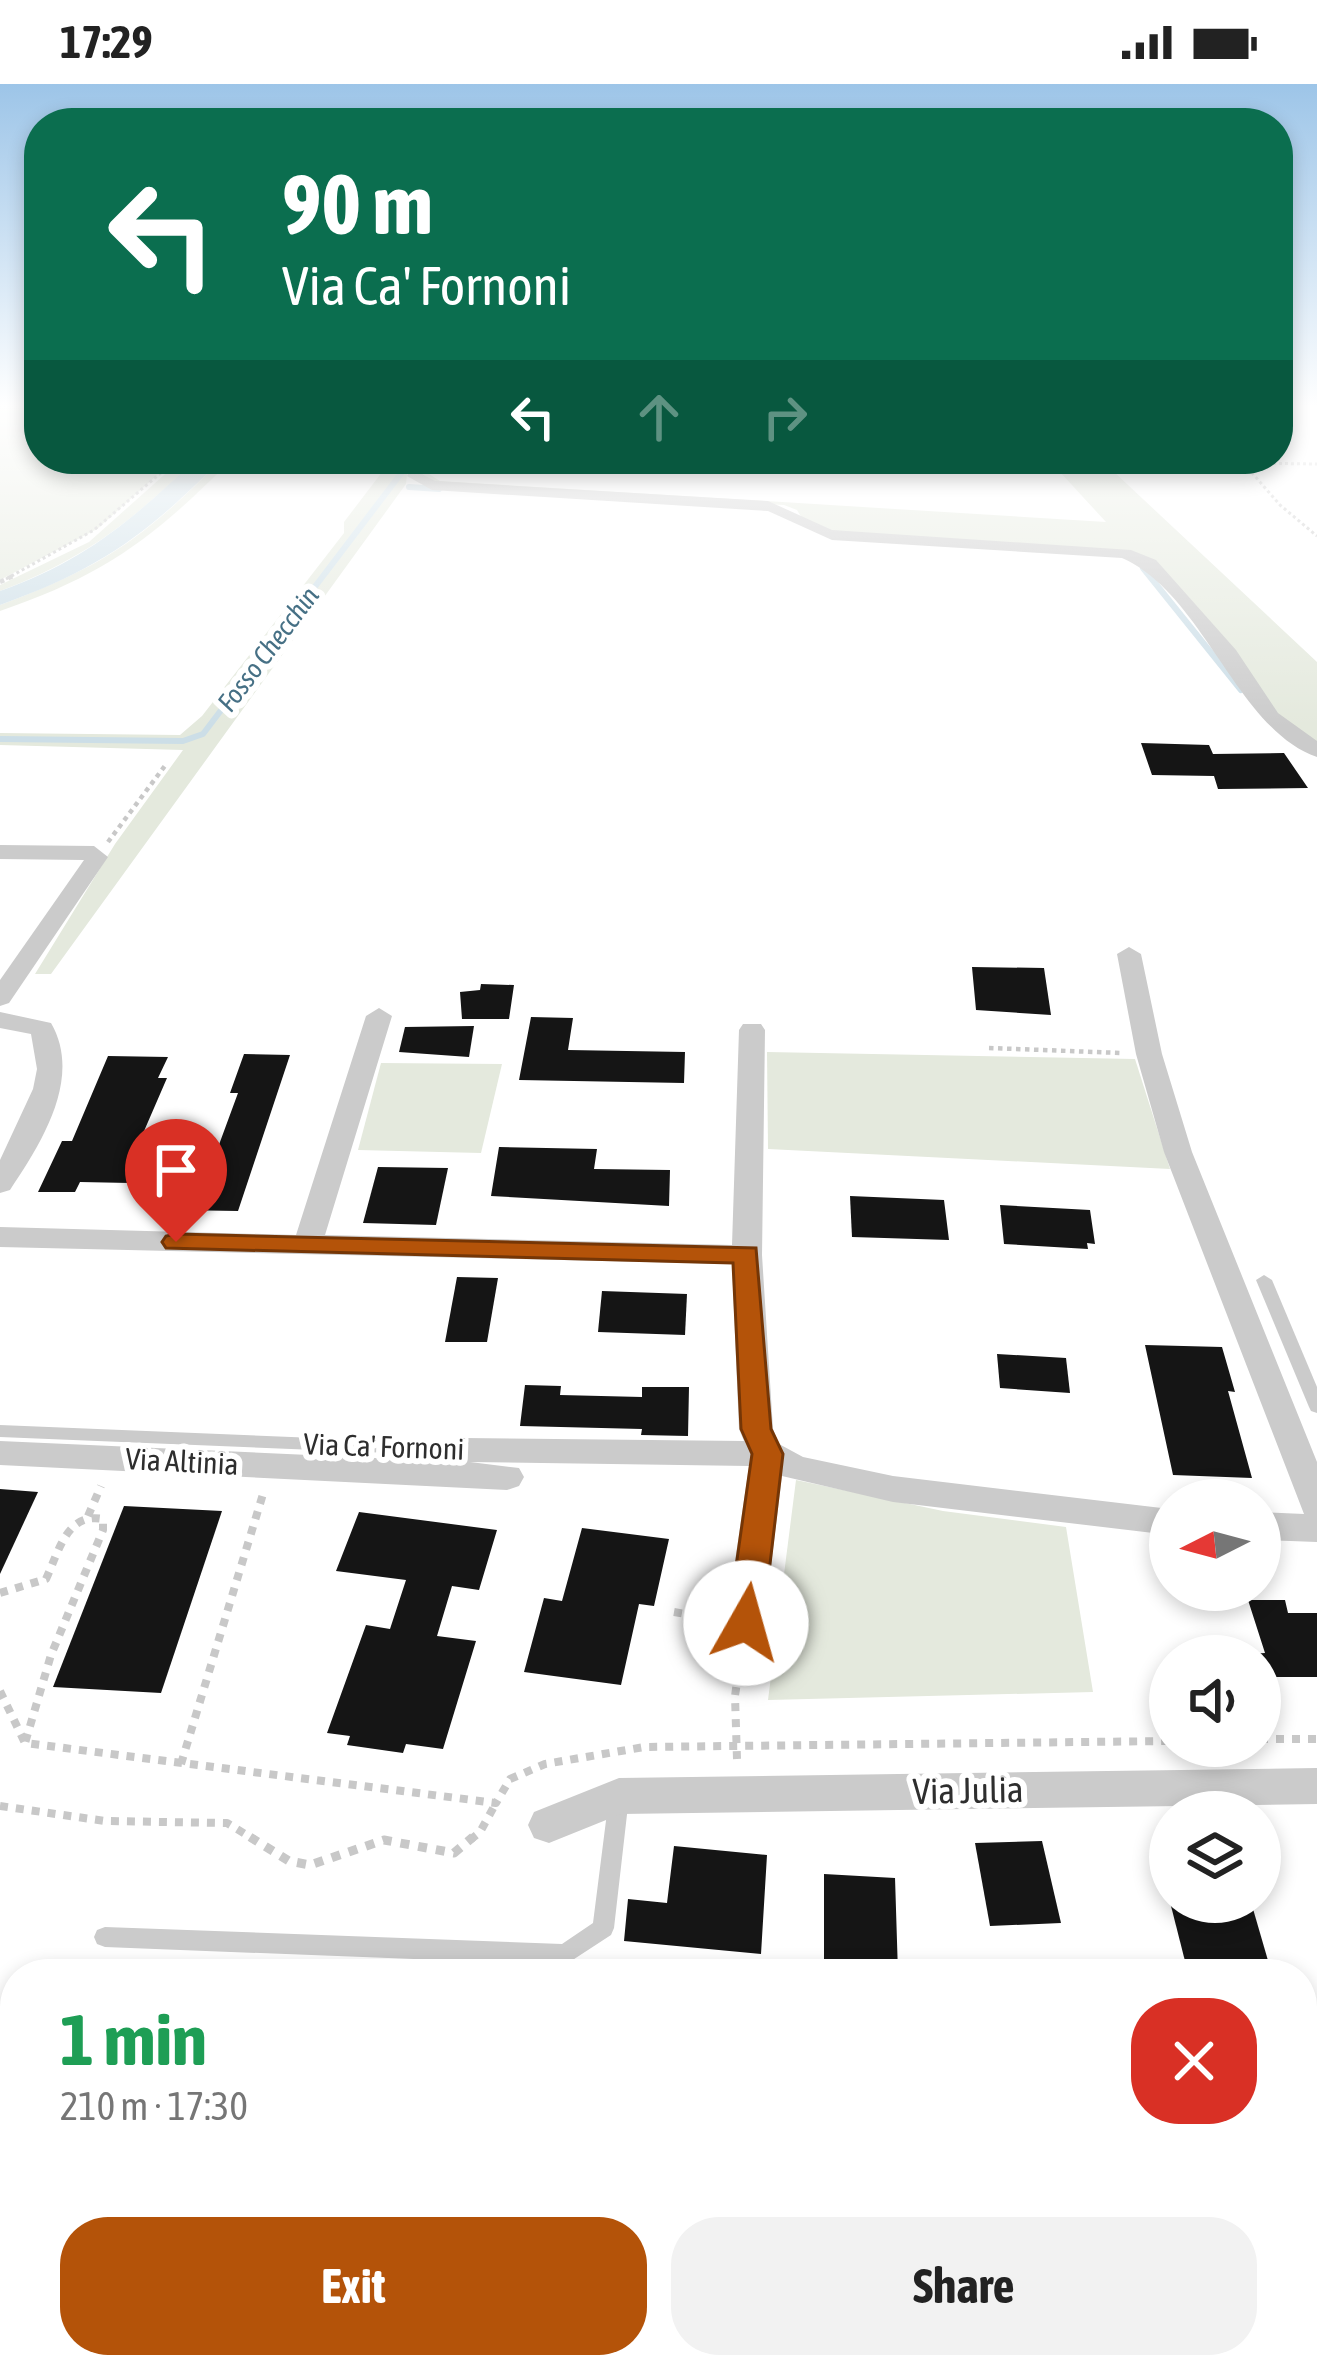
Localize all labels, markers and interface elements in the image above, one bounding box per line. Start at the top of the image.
text: 17:29 [60,16,153,68]
icon: left [84,156,240,312]
text: 90 m [282,156,433,252]
text: Via Ca' Fornoni [282,255,571,316]
icon: left [500,384,566,450]
icon: ahead [626,384,692,450]
icon: right [752,384,818,450]
water label: Fosso Checchin [211,581,325,717]
pin [125,1119,227,1242]
icon: arrive [143,1137,209,1203]
street label: Via Ca' Fornoni [303,1426,465,1466]
street label: Via Altinia [125,1441,239,1481]
north arrow [1149,1479,1281,1611]
map controls [1149,1479,1281,1923]
position arrow [683,1560,809,1686]
button: sound [1149,1635,1281,1767]
street label: Via Julia [912,1768,1024,1812]
button: layers [1149,1791,1281,1923]
text: 1 min [60,1998,207,2080]
button: close [1131,1998,1257,2124]
text: 210 m · 17:30 [60,2084,248,2128]
button: Exit [60,2217,647,2355]
button: Share [671,2217,1257,2355]

